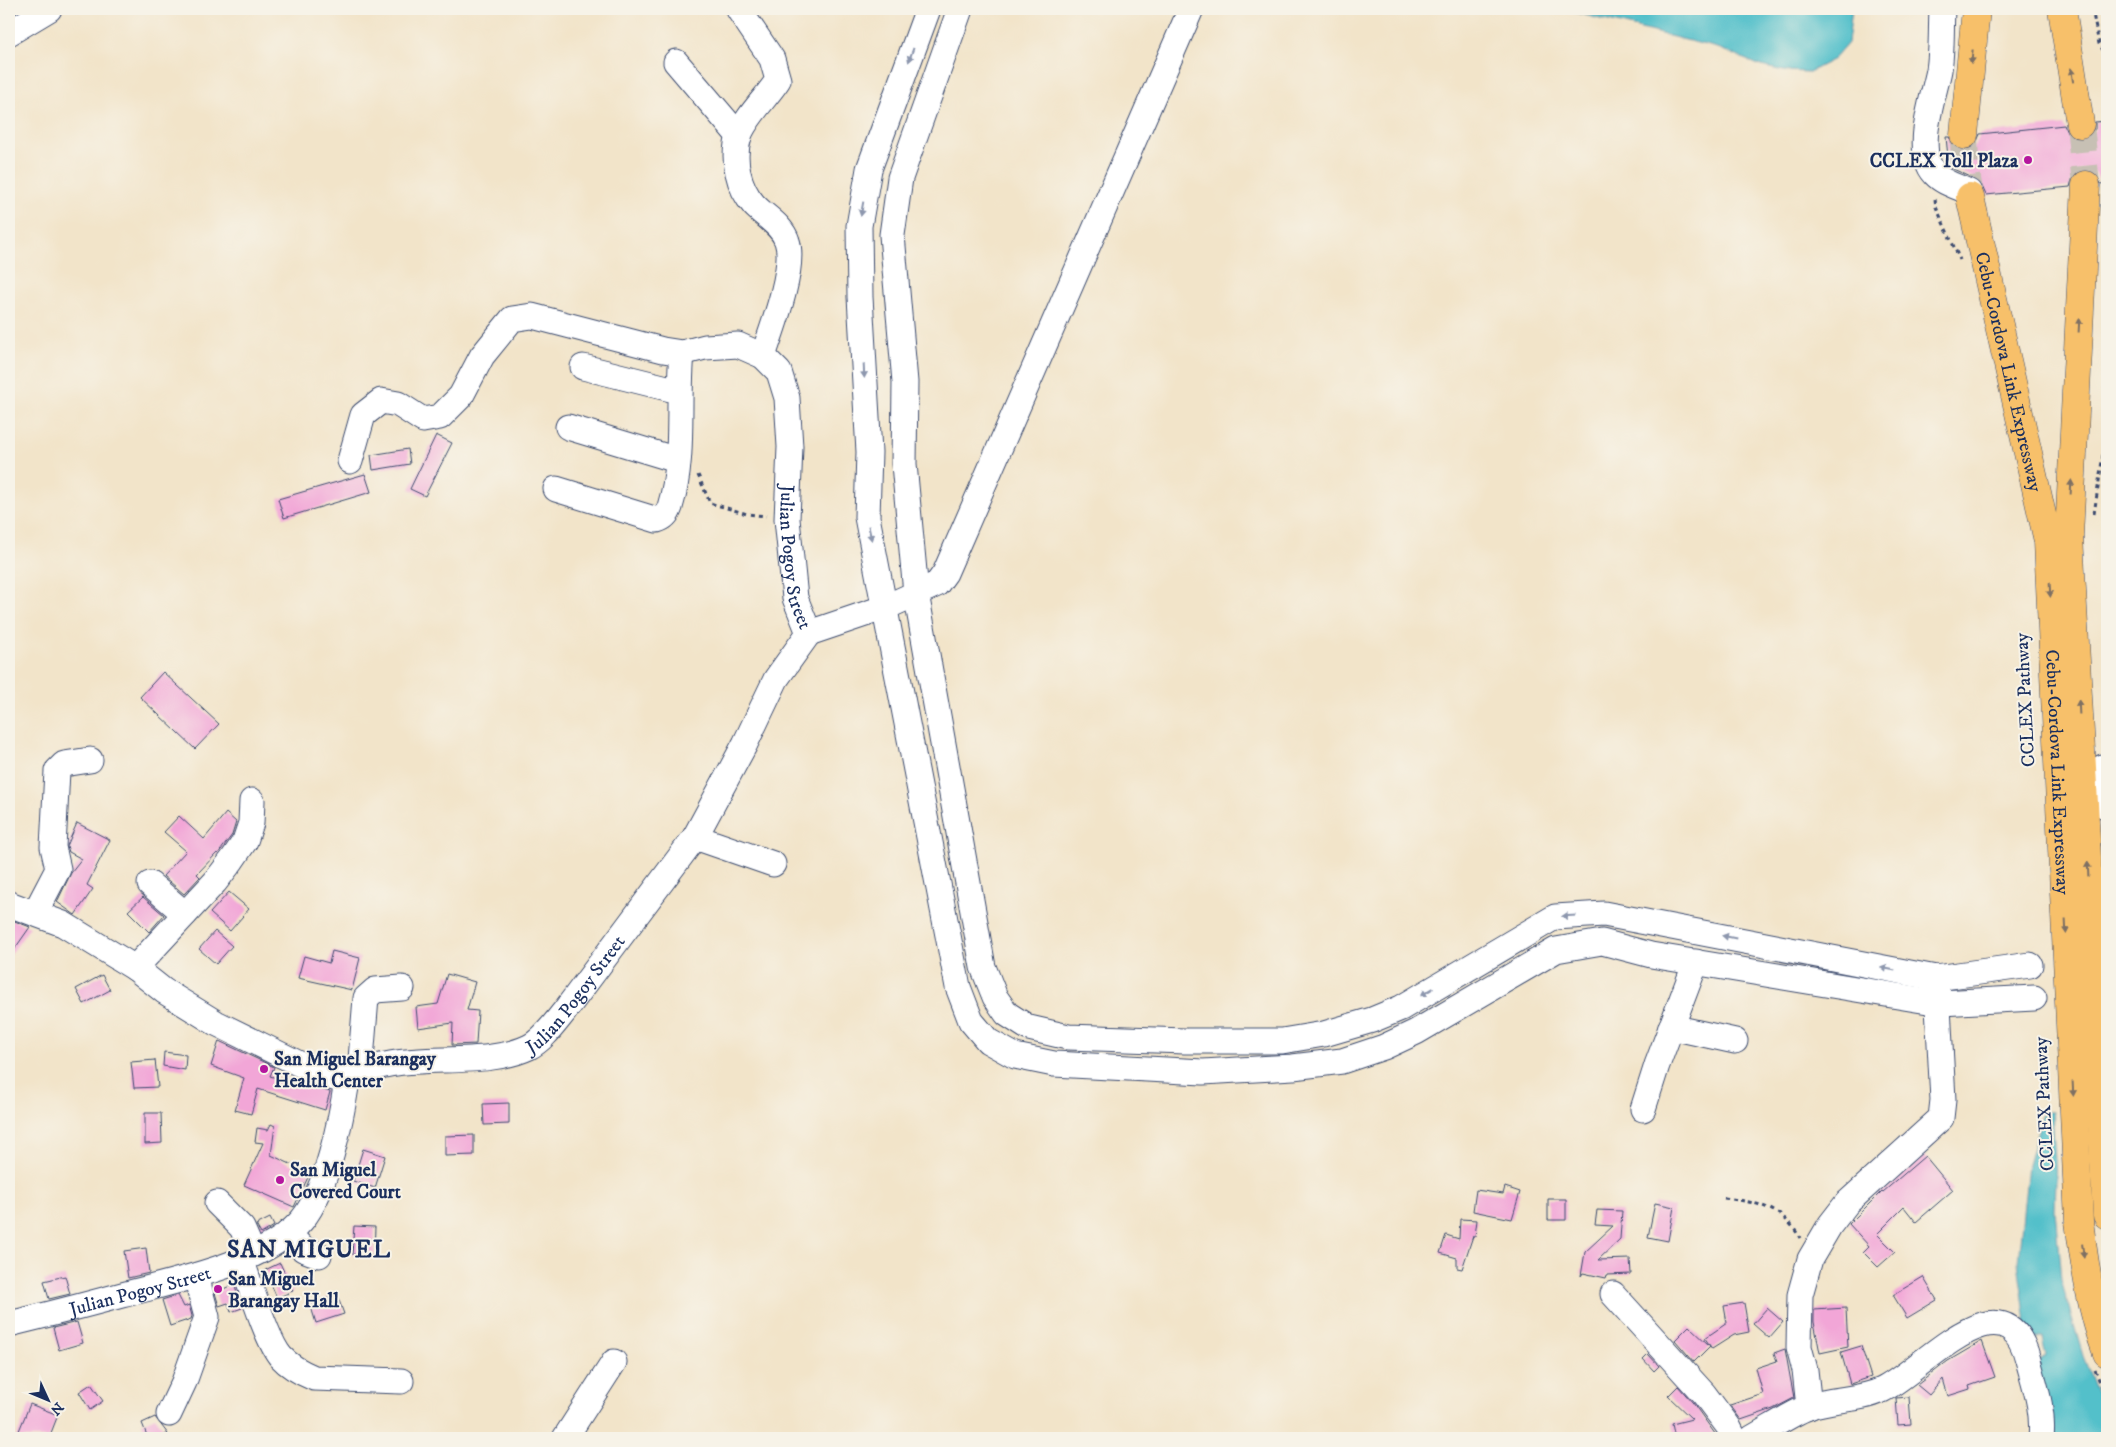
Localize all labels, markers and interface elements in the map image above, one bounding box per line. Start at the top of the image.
one-way arrow [907,47,914,62]
one-way arrow [1967,50,1975,66]
one-way arrow [2068,67,2076,83]
place label: CCLEX Toll Plaza [1870,150,2019,173]
marker: CCLEX Toll Plaza [2022,154,2034,166]
one-way arrow [858,201,866,217]
street label: Cebu-Cordova Link Expressway [1970,250,2047,495]
one-way arrow [2075,317,2083,333]
one-way arrow [861,363,869,379]
one-way arrow [2067,479,2075,495]
street label: Julian Pogoy Street [774,482,816,633]
one-way arrow [866,526,874,541]
one-way arrow [2047,582,2055,598]
street label: CCLEX Pathway [2010,631,2040,768]
street label: Cebu-Cordova Link Expressway [2040,649,2074,896]
one-way arrow [2074,698,2082,714]
one-way arrow [2083,861,2091,877]
one-way arrow [1560,912,1576,920]
one-way arrow [2062,919,2070,935]
street label: Julian Pogoy Street [521,931,631,1060]
one-way arrow [1720,933,1736,941]
one-way arrow [1880,964,1896,972]
one-way arrow [1420,988,1433,997]
street label: CCLEX Pathway [2029,1035,2059,1172]
place label: San Miguel Barangay Health Center [274,1048,437,1093]
marker: San Miguel Barangay Health Center [258,1063,270,1075]
one-way arrow [2070,1081,2078,1097]
place label: San Miguel Covered Court [290,1159,402,1204]
marker: San Miguel Covered Court [274,1174,286,1186]
district label: SAN MIGUEL [227,1235,391,1265]
one-way arrow [2079,1243,2087,1259]
street label: Julian Pogoy Street [65,1262,214,1322]
place label: San Miguel Barangay Hall [228,1268,339,1313]
marker: San Miguel Barangay Hall [212,1283,224,1295]
north arrow [22,1374,72,1424]
text: N [46,1398,67,1419]

